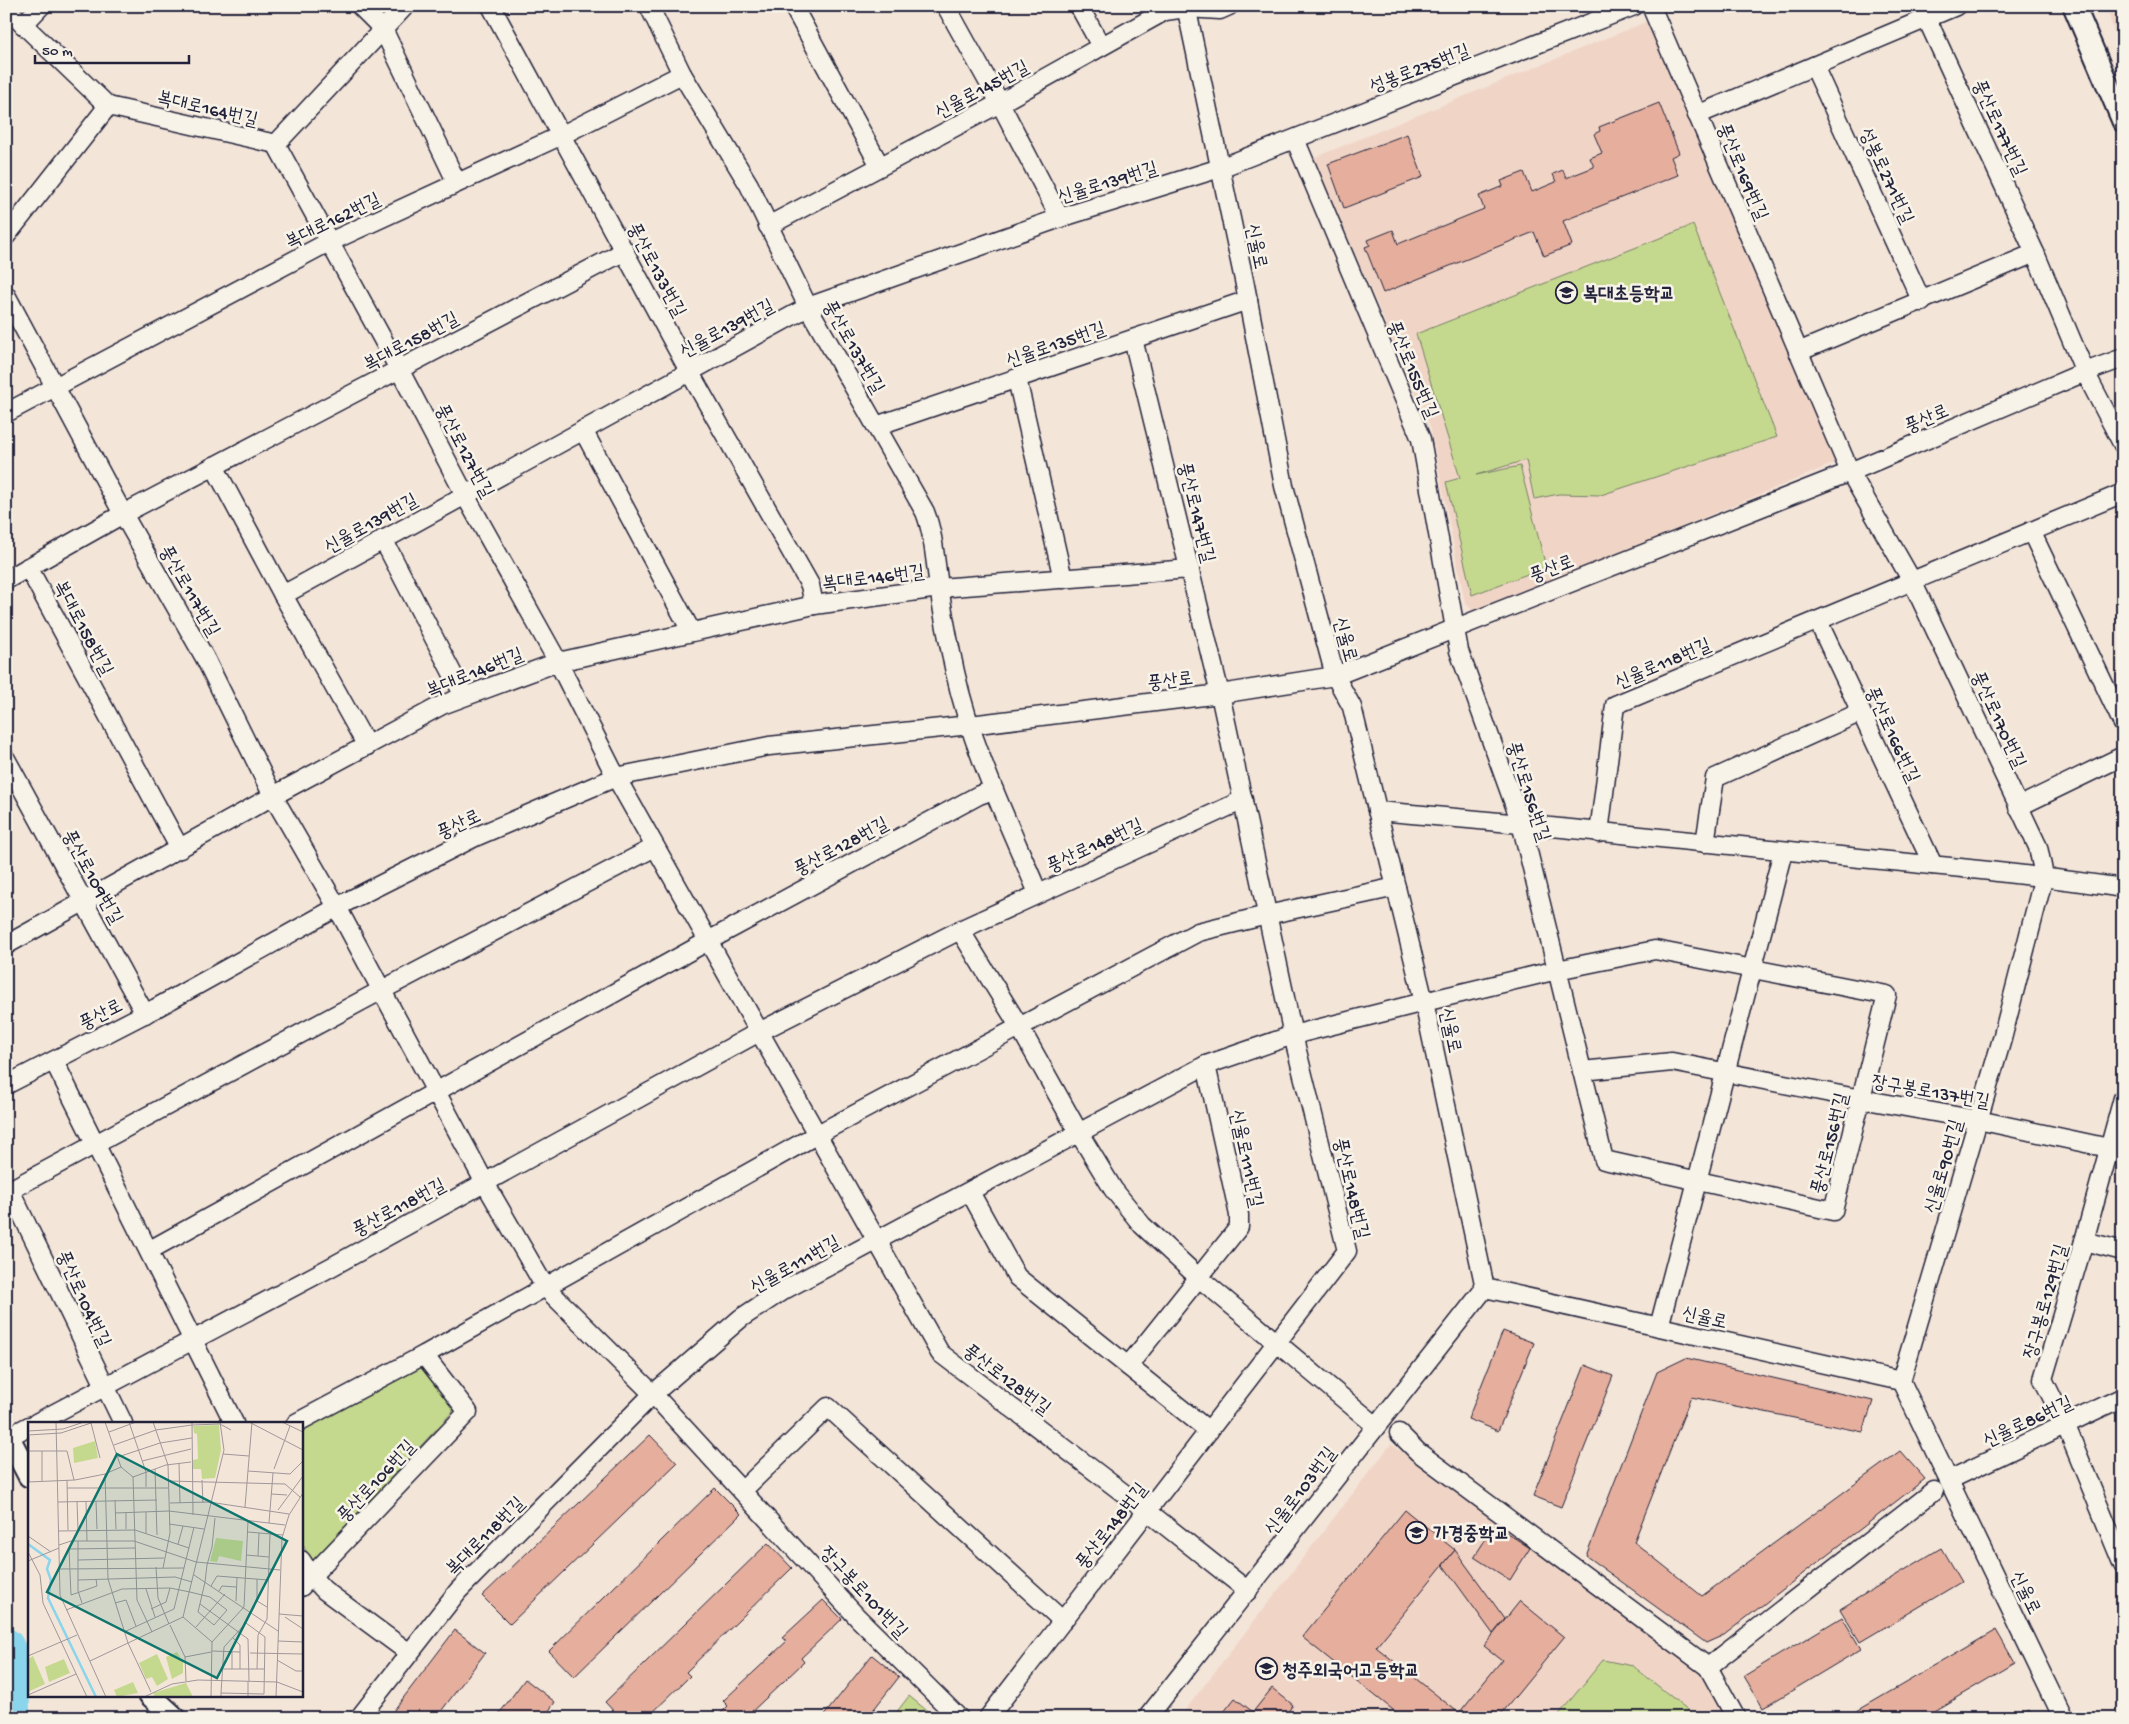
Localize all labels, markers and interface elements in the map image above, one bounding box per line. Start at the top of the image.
scale bar [35,32,189,64]
street label: 성봉로275번길 [1367,41,1474,100]
text: 50 m [42,43,73,61]
street label: 신율로145번길 [932,57,1034,125]
street label: 풍산로177번길 [1965,77,2030,180]
street label: 복대로164번길 [155,88,260,133]
street label: 풍산로169번길 [1710,120,1772,224]
street label: 성봉로271번길 [1853,125,1917,228]
street label: 신율로139번길 [1055,158,1161,210]
street label: 복대로162번길 [282,189,385,255]
street label: 풍산로133번길 [620,219,689,322]
street label: 신율로 [1239,222,1271,272]
school or university icon: 복대초등학교 [1555,280,1579,304]
place label: 복대초등학교 [1583,284,1675,307]
street label: 신율로139번길 [677,296,779,365]
street label: 풍산로137번길 [816,297,888,398]
street label: 복대로158번길 [360,308,463,378]
street label: 풍산로155번길 [1380,318,1442,423]
street label: 신율로135번길 [1003,319,1109,374]
street label: 풍산로127번길 [429,401,497,503]
street label: 풍산로 [1902,401,1953,440]
street label: 풍산로147번길 [1171,460,1218,566]
street label: 신율로139번길 [321,490,423,560]
street label: 풍산로117번길 [153,542,223,642]
street label: 풍산로 [1527,551,1578,589]
street label: 복대로146번길 [821,562,926,597]
street label: 복대로158번길 [47,577,117,680]
street label: 신율로 [1327,615,1361,665]
street label: 신율로118번길 [1612,635,1715,696]
street label: 복대로146번길 [423,644,527,704]
street label: 풍산로 [1146,668,1195,697]
street label: 풍산로170번길 [1964,668,2029,773]
street label: 풍산로166번길 [1859,684,1923,787]
street label: 풍산로156번길 [1500,739,1554,845]
street label: 풍산로 [434,806,485,846]
street label: 풍산로128번길 [790,814,893,883]
street label: 풍산로148번길 [1044,815,1147,879]
street label: 풍산로109번길 [56,826,126,929]
street label: 풍산로 [76,995,127,1037]
street label: 신율로 [1433,1006,1465,1056]
street label: 장구봉로137번길 [1870,1072,1991,1115]
street label: 풍산로156번길 [1808,1091,1855,1197]
street label: 신율로111번길 [1223,1108,1266,1210]
street label: 신율로90번길 [1921,1117,1970,1217]
street label: 풍산로148번길 [1327,1136,1372,1242]
street label: 풍산로118번길 [349,1175,450,1243]
street label: 신율로111번길 [747,1232,845,1300]
street label: 장구봉로129번길 [2020,1242,2075,1362]
street label: 풍산로104번길 [49,1248,114,1351]
street label: 신율로 [1679,1303,1729,1336]
street label: 풍산로128번길 [958,1340,1054,1421]
street label: 신율로86번길 [1980,1392,2077,1454]
inset map [28,1422,302,1696]
street label: 풍산로106번길 [333,1436,422,1528]
street label: 신율로103번길 [1261,1443,1343,1541]
street label: 풍산로148번길 [1072,1479,1154,1575]
street label: 복대로118번길 [442,1493,531,1582]
school or university icon: 가경중학교 [1405,1520,1429,1544]
place label: 가경중학교 [1433,1524,1509,1547]
street label: 장구봉로101번길 [814,1542,911,1644]
street label: 신율로 [2003,1568,2044,1619]
school or university icon: 청주외국어고등학교 [1254,1657,1278,1681]
place label: 청주외국어고등학교 [1282,1661,1420,1684]

